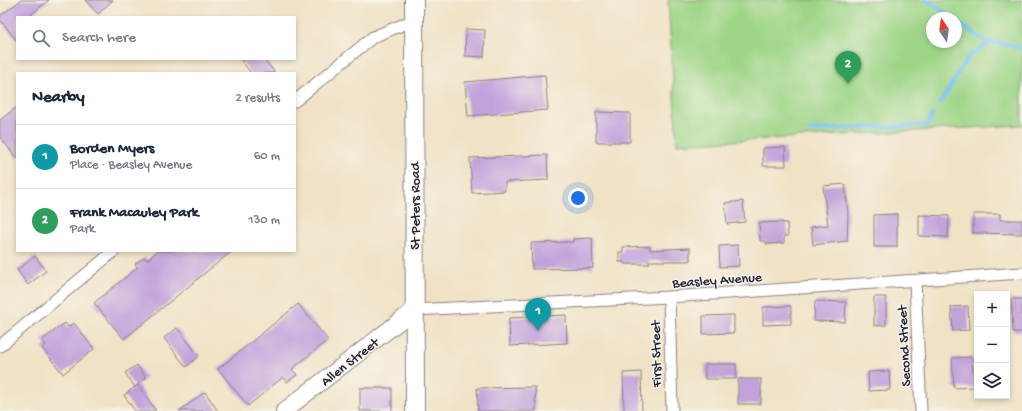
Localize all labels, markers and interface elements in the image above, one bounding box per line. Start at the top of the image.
north arrow [926,12,962,48]
search box [16,16,296,60]
icon: search [30,27,52,49]
text: Search here [62,29,136,47]
pin: 2 [835,51,861,84]
text: Nearby [32,88,85,108]
text: 2 results [235,91,280,106]
text: Borden Myers [70,140,154,158]
text: 1 [42,149,48,164]
text: 60 m [254,149,280,164]
text: Place · Beasley Avenue [70,158,192,173]
street label: St Peters Road [408,160,425,250]
your location [568,188,588,208]
text: Frank Macauley Park [70,204,198,222]
text: 2 [42,213,48,228]
text: 130 m [248,213,280,228]
text: Park [70,222,95,237]
street label: Beasley Avenue [671,270,763,293]
map controls [974,291,1010,399]
button: + [974,291,1010,327]
pin: 1 [525,298,551,331]
street label: Second Street [895,304,916,387]
street label: First Street [648,319,667,388]
button: − [974,327,1010,363]
street label: Allen Street [318,334,384,391]
button: layers [974,363,1010,399]

